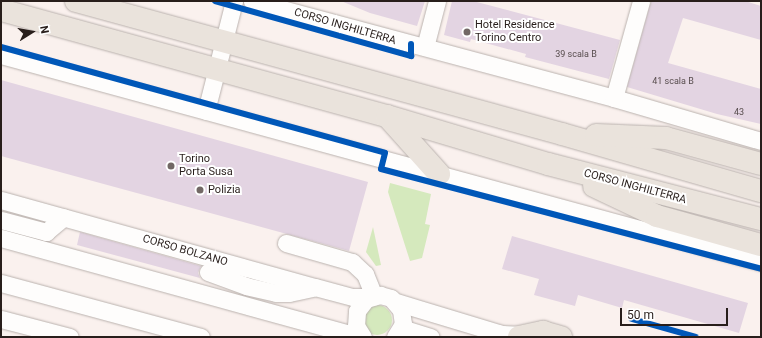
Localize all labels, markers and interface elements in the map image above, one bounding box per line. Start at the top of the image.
street label: CORSO INGHILTERRA [292,6,398,48]
north arrow [12,12,52,52]
place label: Hotel Residence Torino Centro [475,19,555,45]
text: N [37,25,51,35]
marker: Hotel Residence Torino Centro [462,27,472,37]
house number: 39 scala B [555,49,597,59]
house number: 41 scala B [652,76,694,86]
house number: 43 [734,107,744,117]
place label: Torino Porta Susa [179,153,233,179]
marker: Torino Porta Susa [166,161,176,171]
street label: CORSO INGHILTERRA [582,167,688,207]
place label: Polizia [208,183,241,197]
marker: Polizia [195,185,205,195]
street label: CORSO BOLZANO [141,233,229,269]
scale bar [622,300,730,326]
text: 50 m [627,308,654,322]

